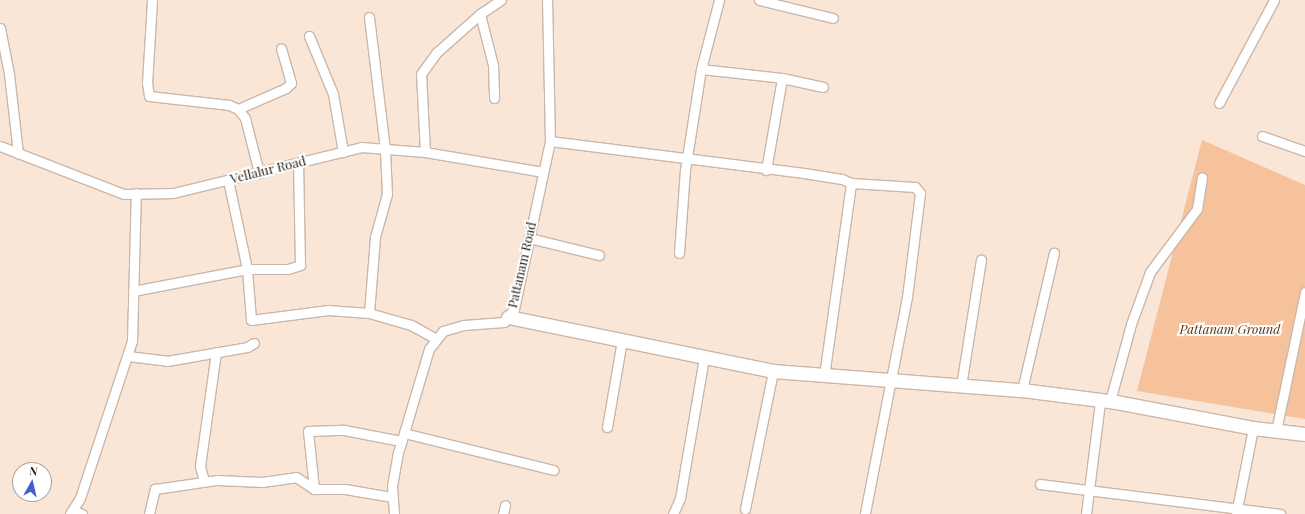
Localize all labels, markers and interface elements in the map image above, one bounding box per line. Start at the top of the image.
street label: Vellalur Road [228,153,308,187]
street label: Pattanam Road [505,221,539,309]
park label: Pattanam Ground [1180,321,1280,337]
north arrow [12,462,52,502]
text: N [29,463,39,479]

